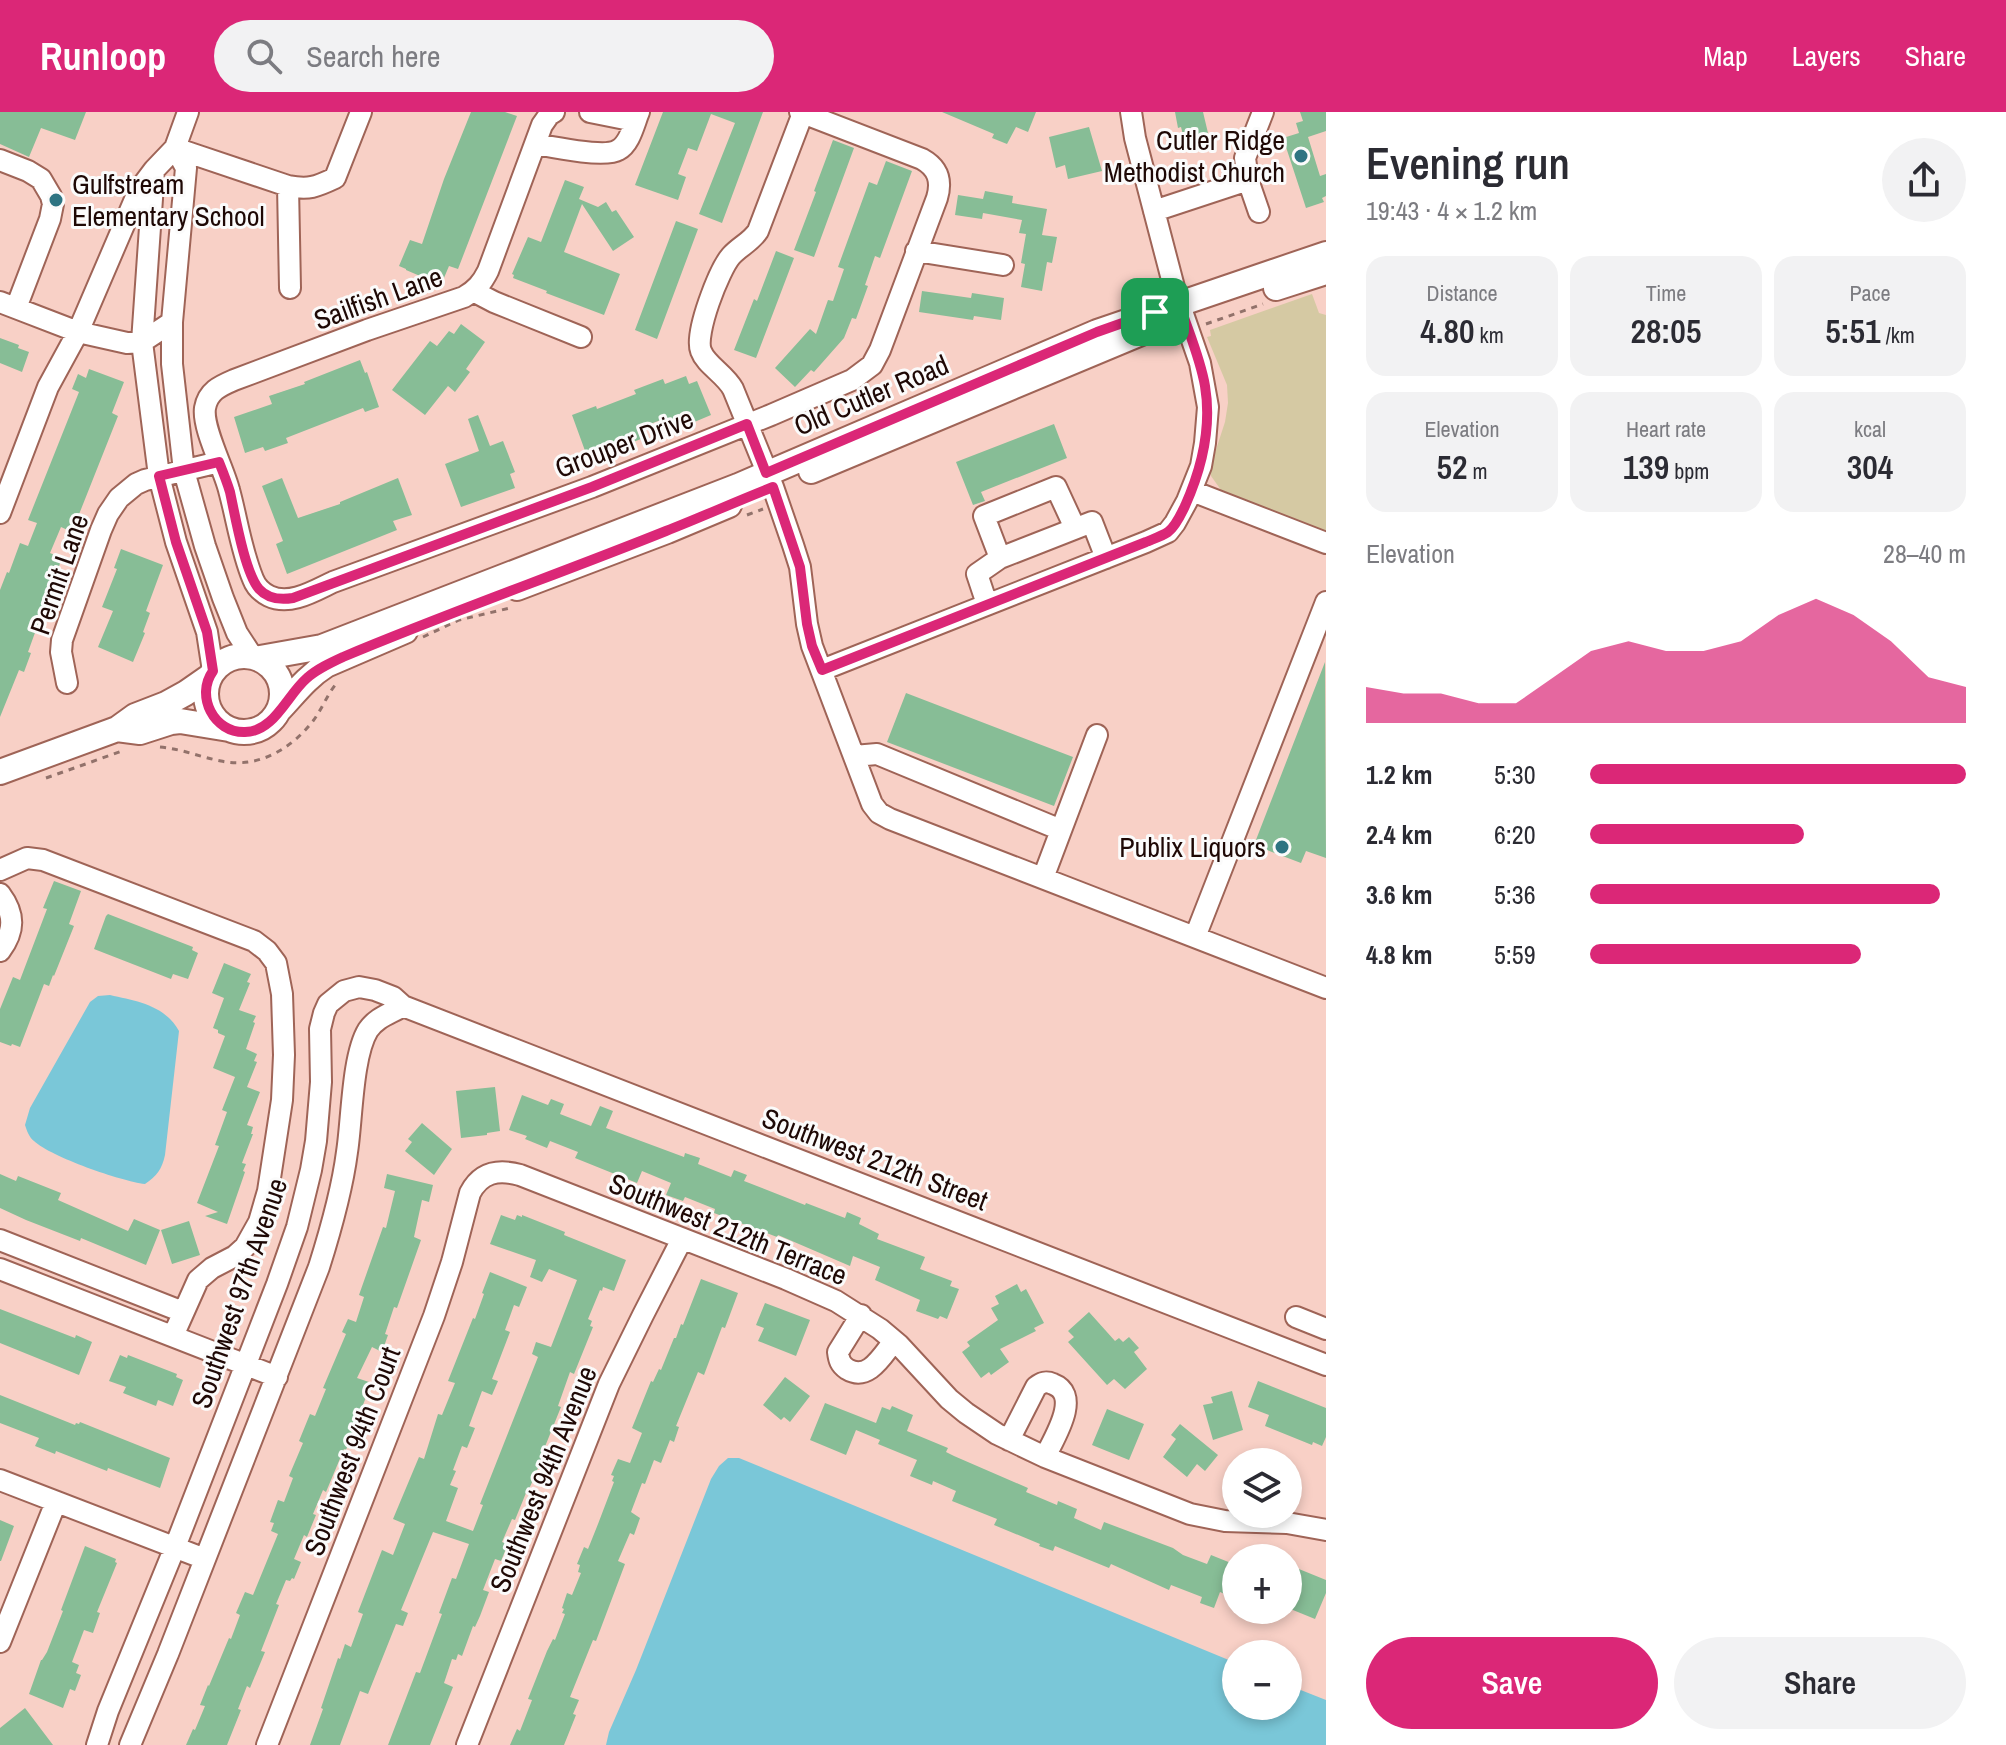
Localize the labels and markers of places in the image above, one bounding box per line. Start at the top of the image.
place label: Cutler Ridge Methodist Church [1104,121,1285,191]
marker: Cutler Ridge Methodist Church [1292,147,1310,165]
place label: Gulfstream Elementary School [72,165,265,235]
marker: Gulfstream Elementary School [47,191,65,209]
pin [1121,278,1189,346]
place label: Publix Liquors [1119,828,1266,866]
marker: Publix Liquors [1273,838,1291,856]

